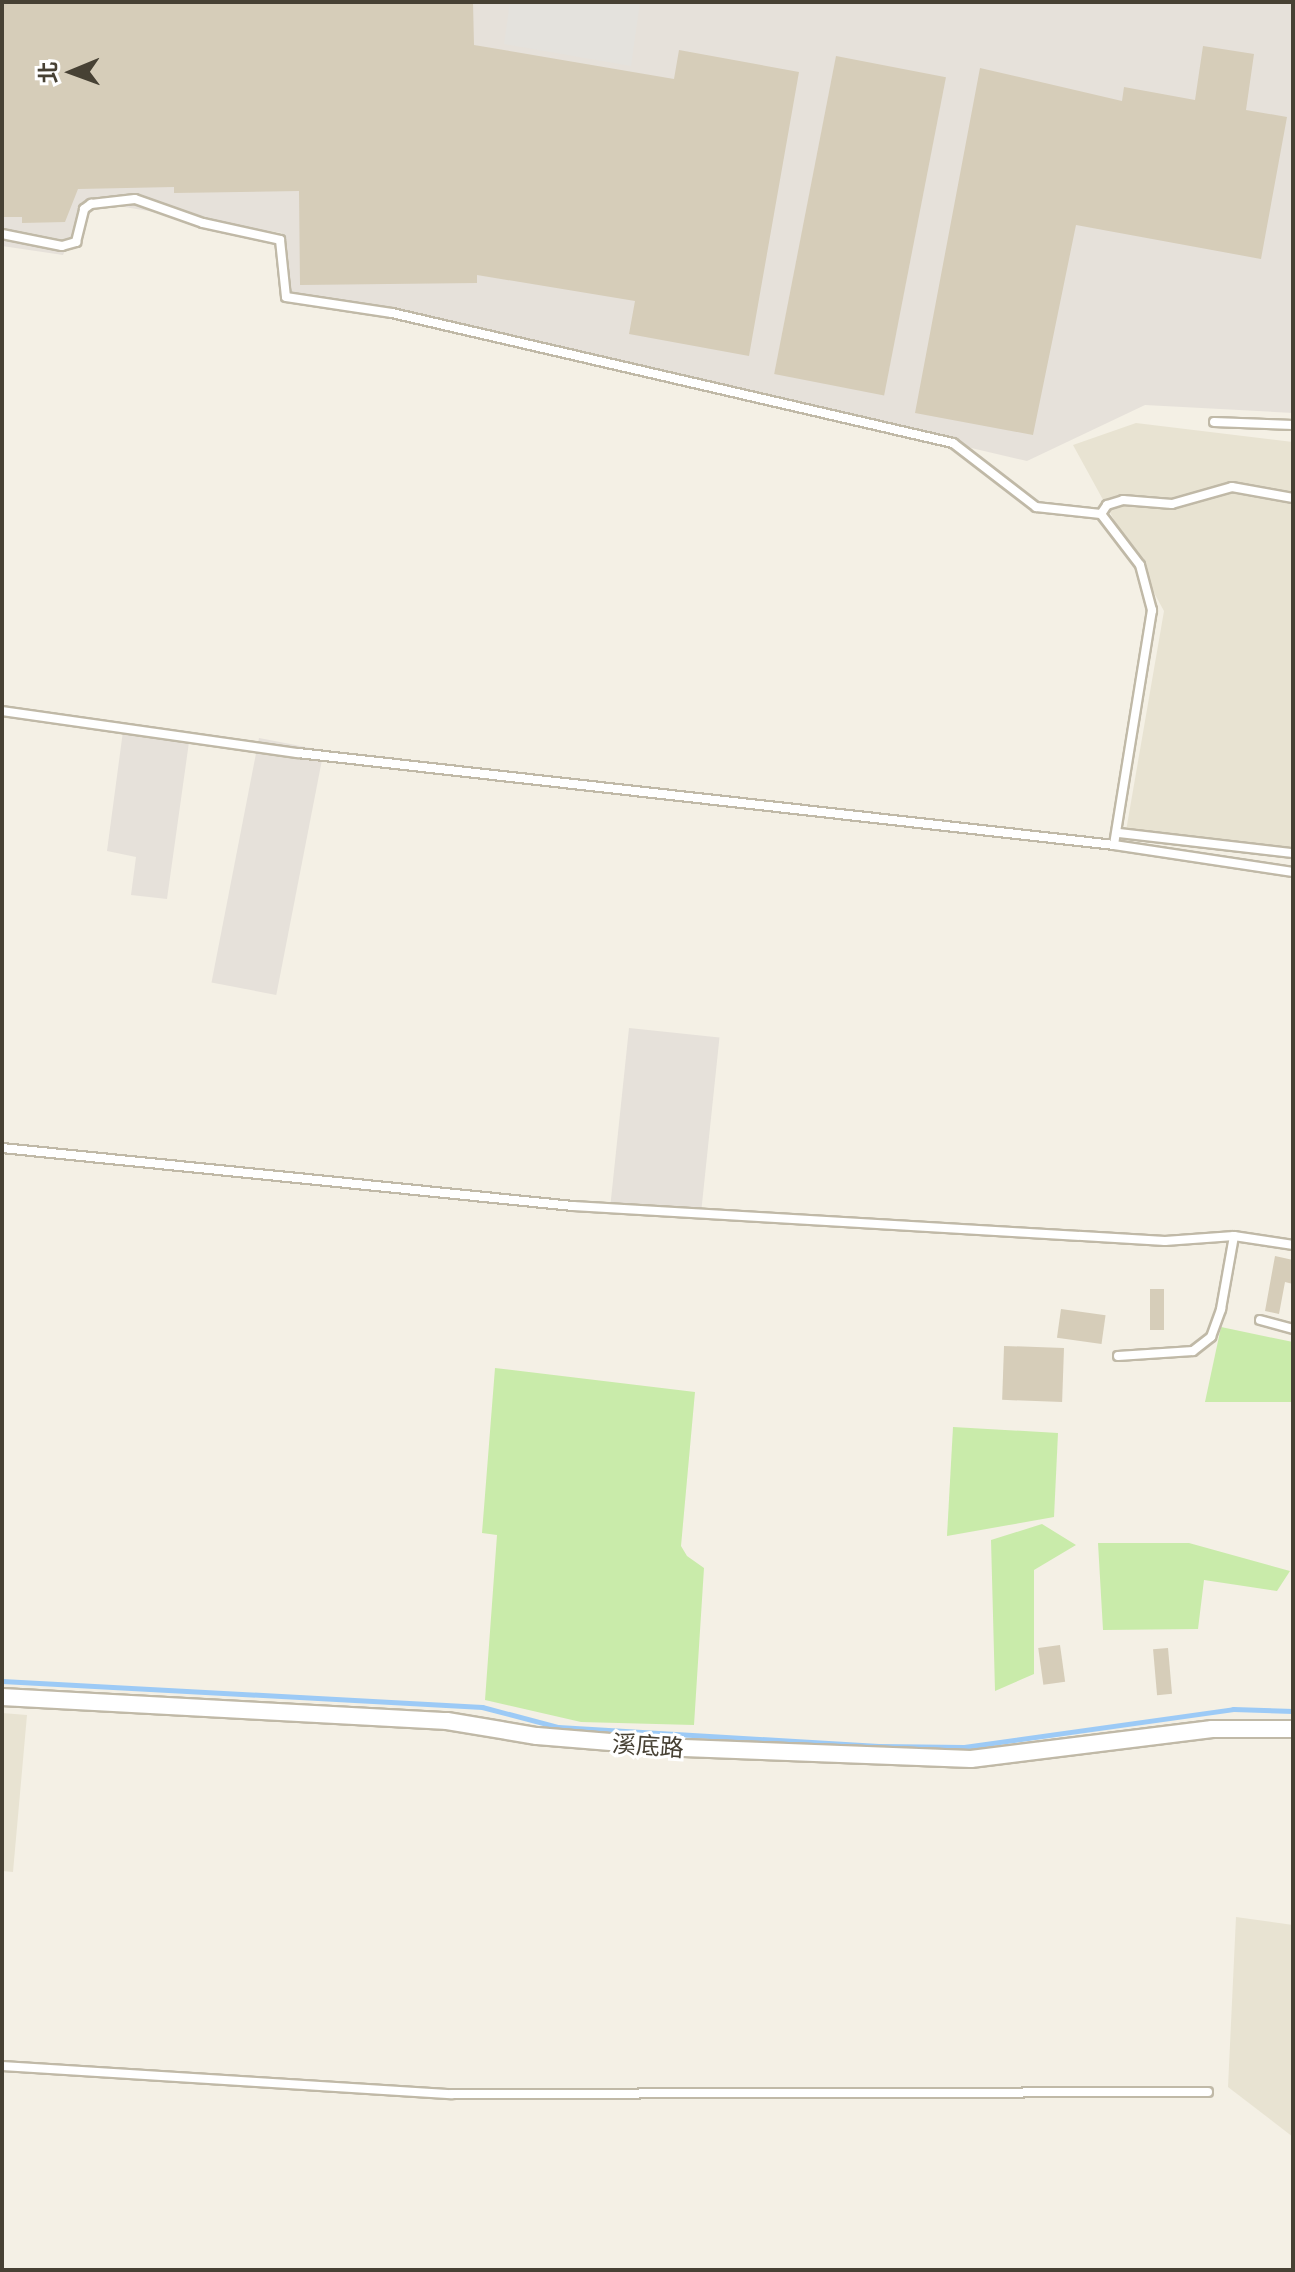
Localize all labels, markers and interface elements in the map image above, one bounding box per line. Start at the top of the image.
north arrow [32,32,112,112]
text: 北 [34,61,61,84]
street label: 溪底路 [611,1728,685,1762]

